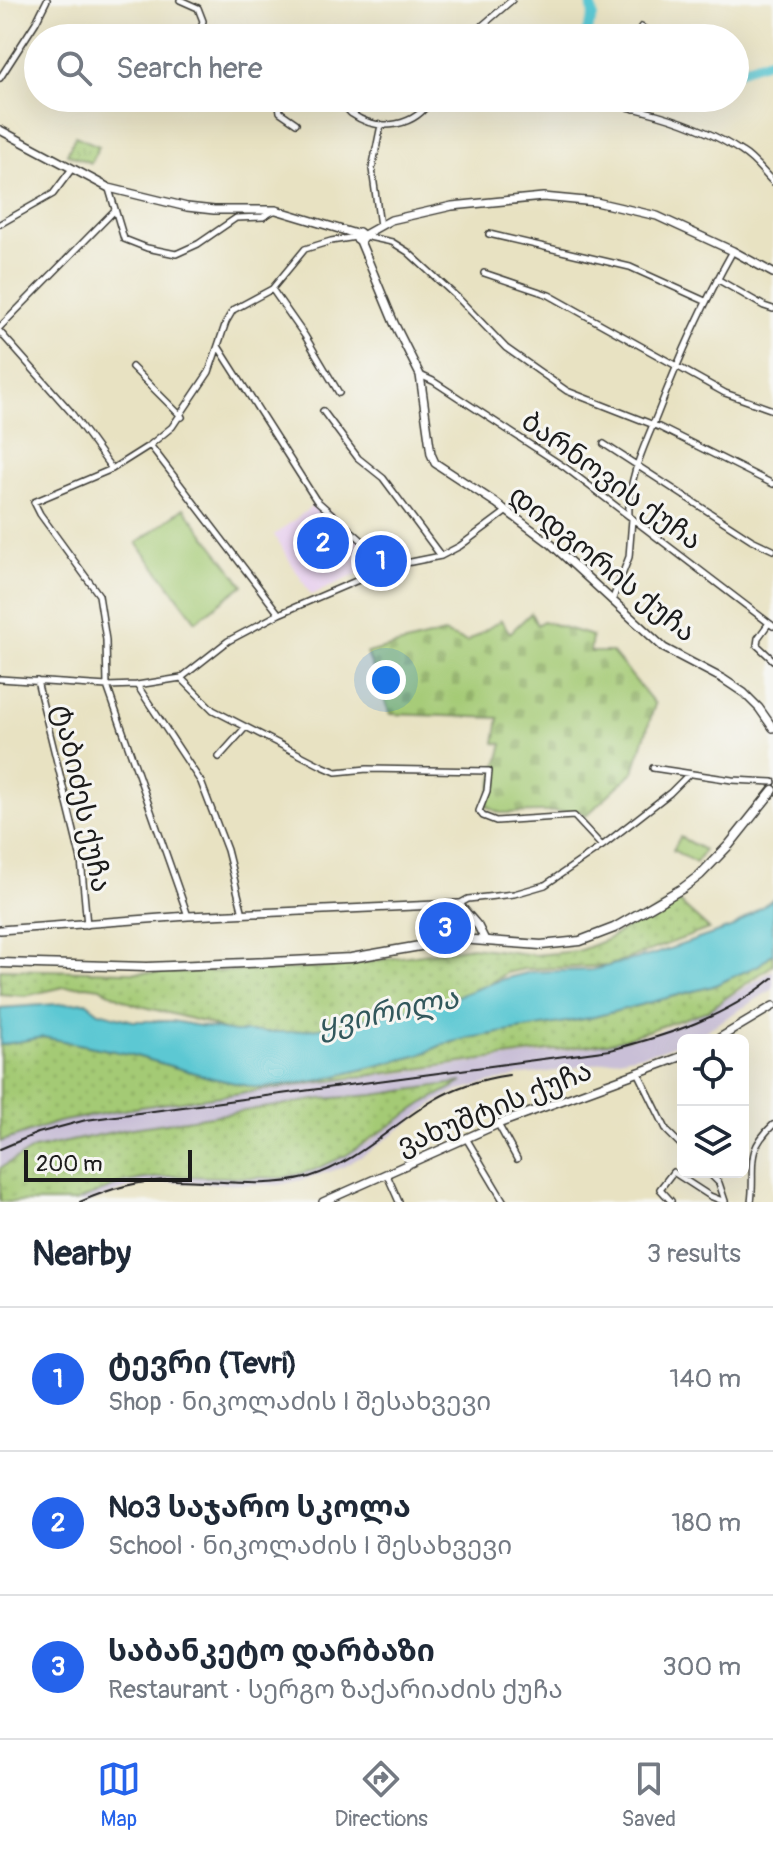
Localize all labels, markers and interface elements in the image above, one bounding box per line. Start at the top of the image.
search box [24,24,749,112]
icon: search [52,46,96,90]
text: Search here [116,50,263,87]
street label: ბარნოვის ქუჩა [514,404,708,558]
street label: დიდგორის ქუჩა [501,478,703,650]
pin: 2 [297,513,349,573]
pin: 1 [355,531,407,591]
your location [366,660,406,700]
street label: ტაბიძეს ქუჩა [45,701,118,895]
pin: 3 [419,898,471,958]
water label: ყვირილა [314,979,462,1045]
map controls [677,1034,749,1178]
button: locate [677,1034,749,1106]
street label: ვახუშტის ქუჩა [392,1053,597,1163]
button: layers [677,1106,749,1178]
scale bar [24,1146,192,1182]
text: 200 m [36,1150,103,1178]
text: Nearby [32,1233,131,1276]
text: 3 results [647,1238,741,1270]
text: ტევრი (Tevri) [108,1345,297,1382]
text: 1 [53,1363,63,1395]
text: 140 m [669,1363,741,1395]
text: Shop · ნიკოლაძის I შესახვევი [108,1386,491,1418]
text: №3 საჯარო სკოლა [108,1489,411,1526]
text: 2 [51,1507,65,1539]
text: 180 m [671,1507,741,1539]
text: School · ნიკოლაძის I შესახვევი [108,1530,512,1562]
text: საბანკეტო დარბაზი [108,1633,435,1670]
text: 3 [51,1651,65,1683]
text: 300 m [662,1651,741,1683]
text: Restaurant · სერგო ზაქარიაძის ქუჩა [108,1674,563,1706]
tab: Map [97,1757,141,1833]
tab: Directions [335,1757,428,1833]
tab: Saved [622,1757,676,1833]

